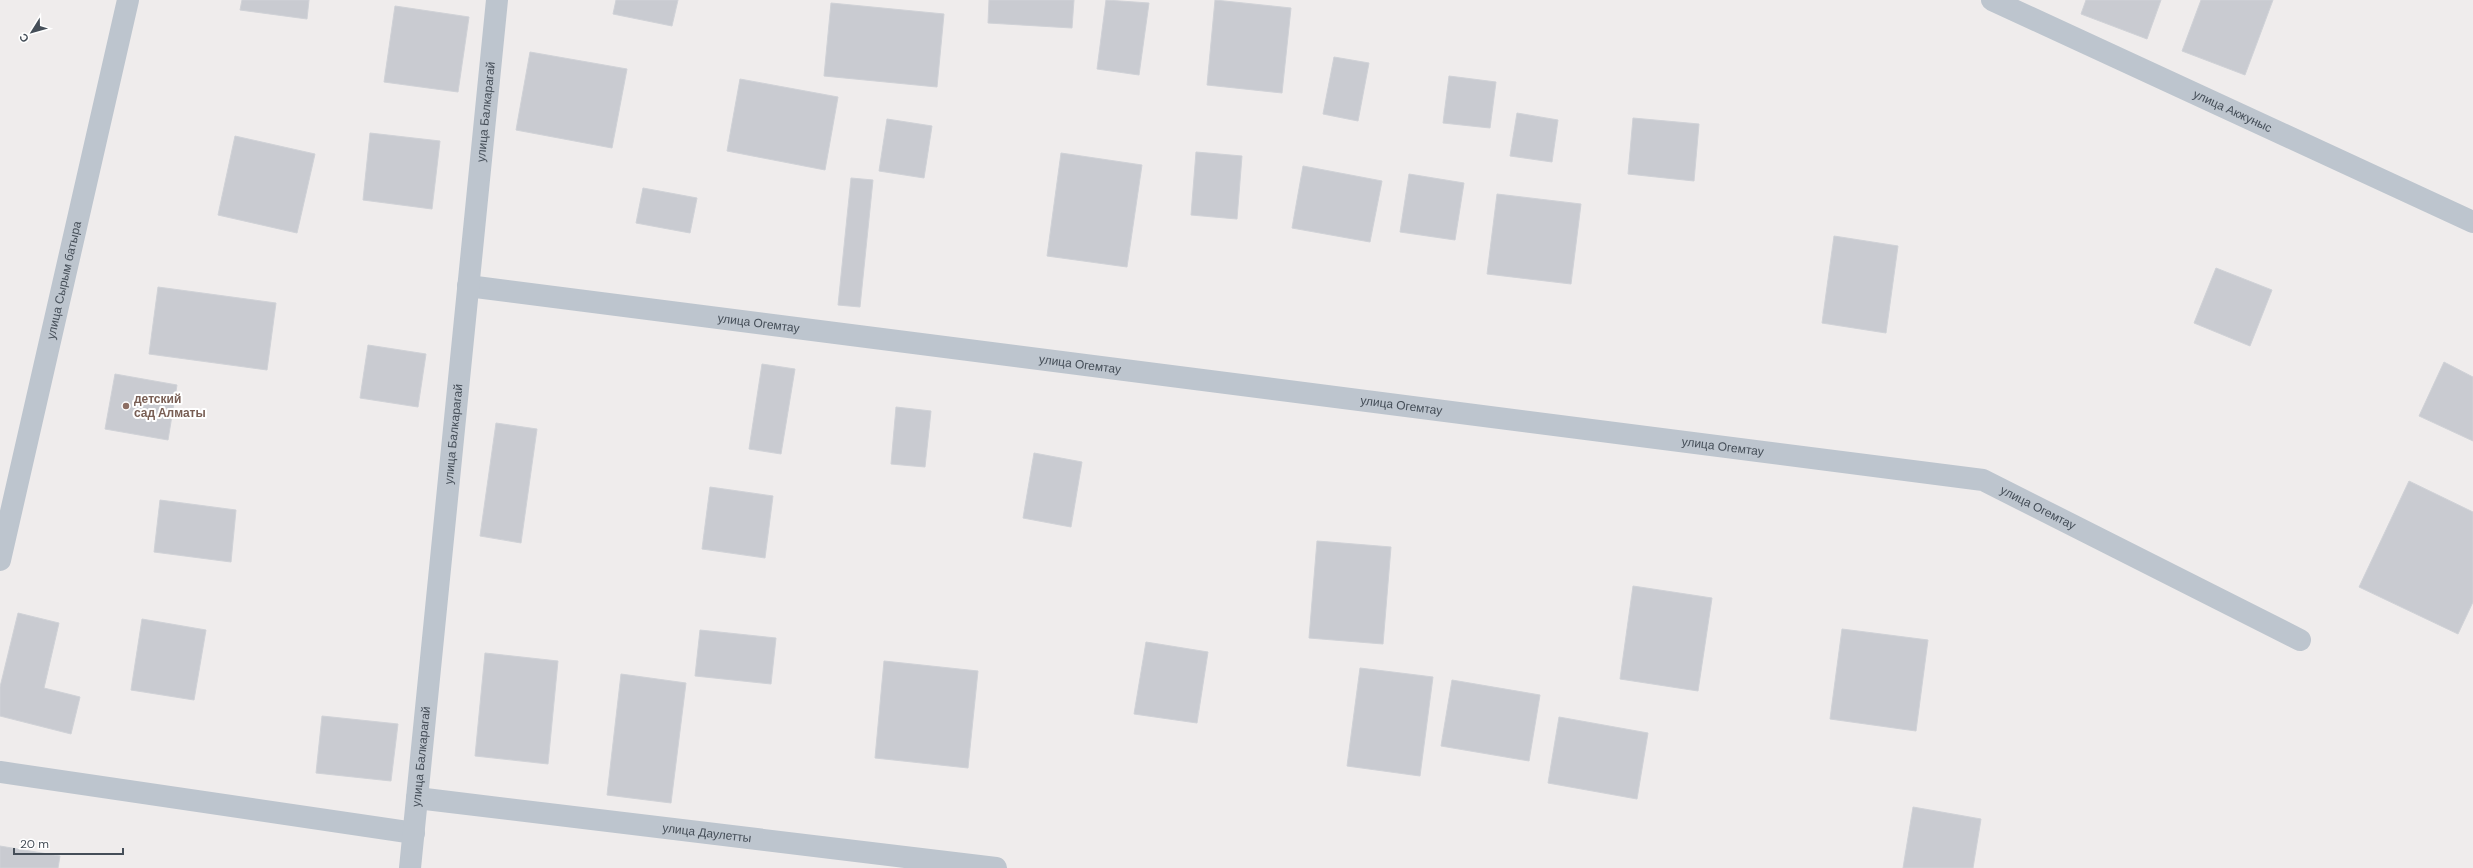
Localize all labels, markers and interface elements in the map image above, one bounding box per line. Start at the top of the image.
north arrow [12,12,52,52]
text: С [16,31,32,45]
street label: улица Балкарагай [473,61,499,163]
street label: улица Акжуныс [2191,86,2275,136]
street label: улица Сырым батыра [43,219,85,341]
street label: улица Огемтау [717,310,801,336]
street label: улица Огемтау [1038,351,1122,378]
street label: улица Балкарагай [440,383,466,485]
place label: детский сад Алматы [134,391,206,421]
street label: улица Огемтау [1359,392,1443,419]
marker: детский сад Алматы [121,401,131,411]
street label: улица Огемтау [1681,433,1765,460]
street label: улица Огемтау [1998,482,2078,534]
street label: улица Балкарагай [408,706,434,808]
street label: улица Даулетты [661,820,752,846]
scale bar [14,830,123,856]
text: 20 m [20,836,49,852]

